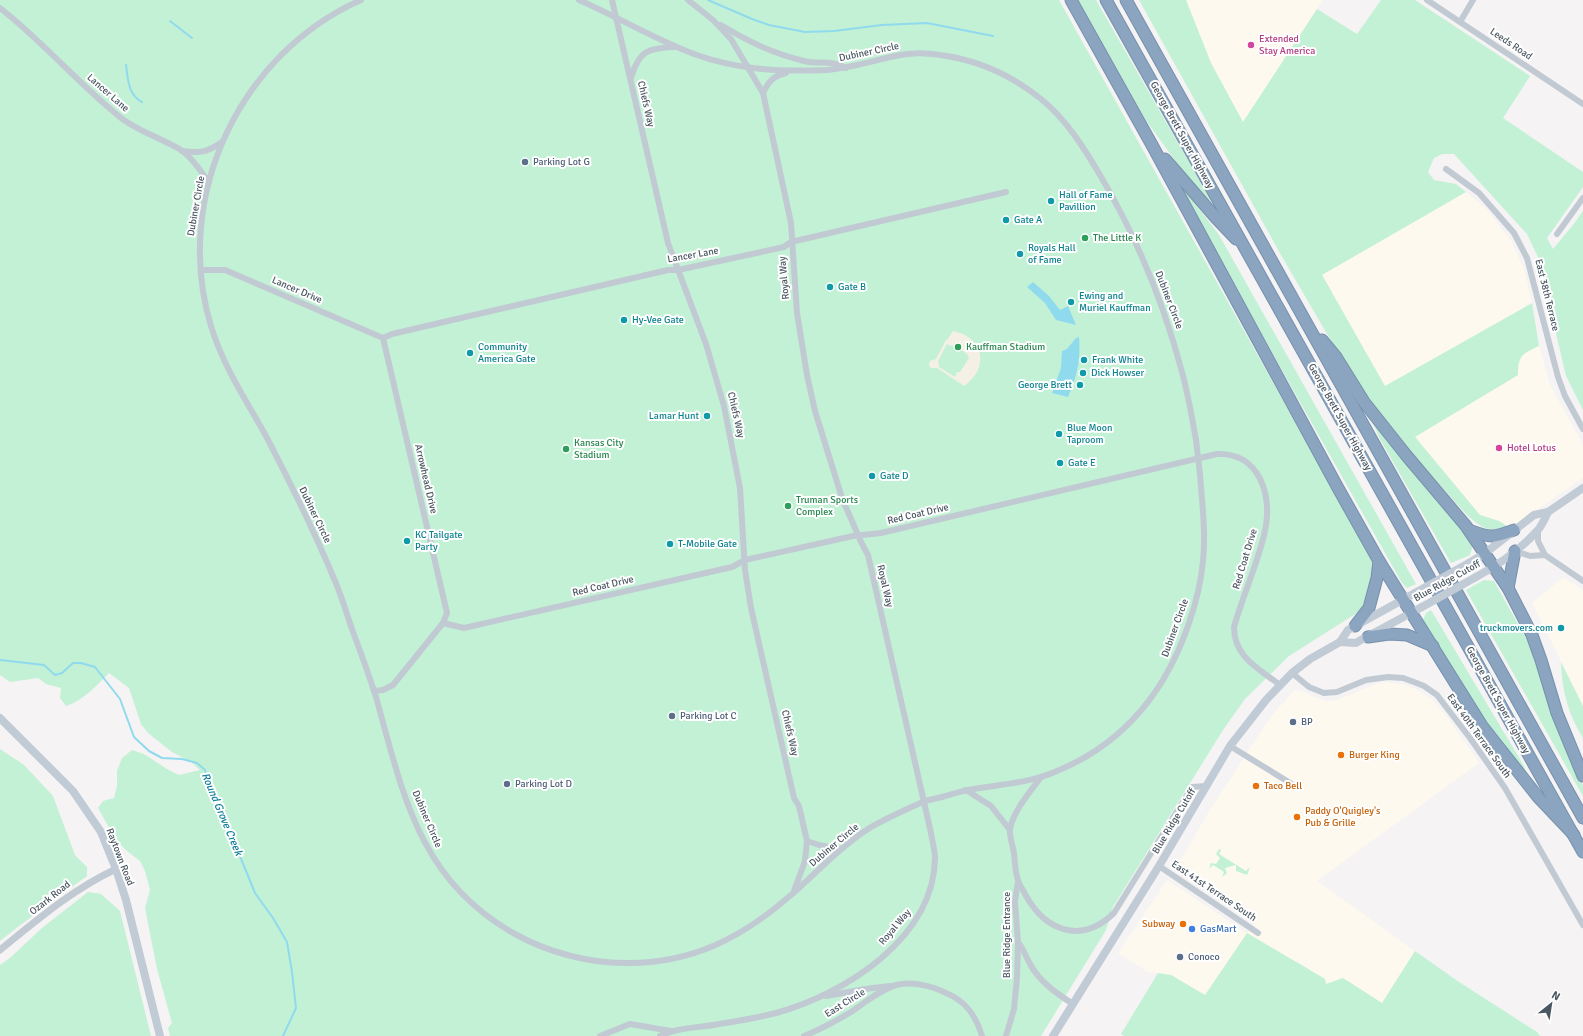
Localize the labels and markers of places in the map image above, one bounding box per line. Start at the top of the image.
place label: Extended Stay America [1259,33,1315,57]
marker: Extended Stay America [1246,40,1256,50]
place label: Parking Lot G [533,156,590,168]
marker: Parking Lot G [520,157,530,167]
place label: Hall of Fame Pavillion [1059,189,1112,213]
marker: Hall of Fame Pavillion [1046,196,1056,206]
place label: Gate A [1014,214,1042,226]
marker: Gate A [1001,215,1011,225]
place label: The Little K [1093,232,1141,244]
marker: The Little K [1080,233,1090,243]
place label: Royals Hall of Fame [1028,242,1076,266]
marker: Royals Hall of Fame [1015,249,1025,259]
place label: Gate B [838,281,866,293]
marker: Gate B [825,282,835,292]
place label: Ewing and Muriel Kauffman [1079,290,1151,314]
marker: Ewing and Muriel Kauffman [1066,297,1076,307]
place label: Hy-Vee Gate [632,314,684,326]
marker: Hy-Vee Gate [619,315,629,325]
place label: Community America Gate [478,341,535,365]
place label: Kauffman Stadium [966,341,1045,353]
marker: Kauffman Stadium [953,342,963,352]
marker: Community America Gate [465,348,475,358]
place label: Frank White [1092,354,1143,366]
marker: Frank White [1079,355,1089,365]
place label: Dick Howser [1091,367,1145,379]
marker: Dick Howser [1078,368,1088,378]
place label: George Brett [1018,379,1072,391]
marker: George Brett [1075,380,1085,390]
place label: Lamar Hunt [649,410,699,422]
marker: Lamar Hunt [702,411,712,421]
place label: Blue Moon Taproom [1067,422,1112,446]
marker: Blue Moon Taproom [1054,429,1064,439]
place label: Kansas City Stadium [574,437,624,461]
place label: Hotel Lotus [1507,442,1556,454]
marker: Hotel Lotus [1494,443,1504,453]
marker: Kansas City Stadium [561,444,571,454]
place label: Gate E [1068,457,1096,469]
marker: Gate E [1055,458,1065,468]
place label: Gate D [880,470,909,482]
marker: Gate D [867,471,877,481]
place label: Truman Sports Complex [796,494,859,518]
marker: Truman Sports Complex [783,501,793,511]
place label: KC Tailgate Party [415,529,463,553]
marker: KC Tailgate Party [402,536,412,546]
place label: T-Mobile Gate [678,538,737,550]
marker: T-Mobile Gate [665,539,675,549]
place label: truckmovers.com [1480,622,1553,634]
marker: truckmovers.com [1556,623,1566,633]
place label: Parking Lot C [680,710,737,722]
marker: Parking Lot C [667,711,677,721]
place label: BP [1301,716,1313,728]
marker: BP [1288,717,1298,727]
place label: Burger King [1349,749,1400,761]
marker: Burger King [1336,750,1346,760]
place label: Parking Lot D [515,778,572,790]
marker: Parking Lot D [502,779,512,789]
place label: Taco Bell [1264,780,1302,792]
marker: Taco Bell [1251,781,1261,791]
place label: Paddy O'Quigley's Pub & Grille [1305,805,1381,829]
marker: Paddy O'Quigley's Pub & Grille [1292,812,1302,822]
place label: Subway [1142,918,1175,930]
marker: Subway [1178,919,1188,929]
place label: GasMart [1200,923,1237,935]
marker: GasMart [1187,924,1197,934]
place label: Conoco [1188,951,1220,963]
marker: Conoco [1175,952,1185,962]

